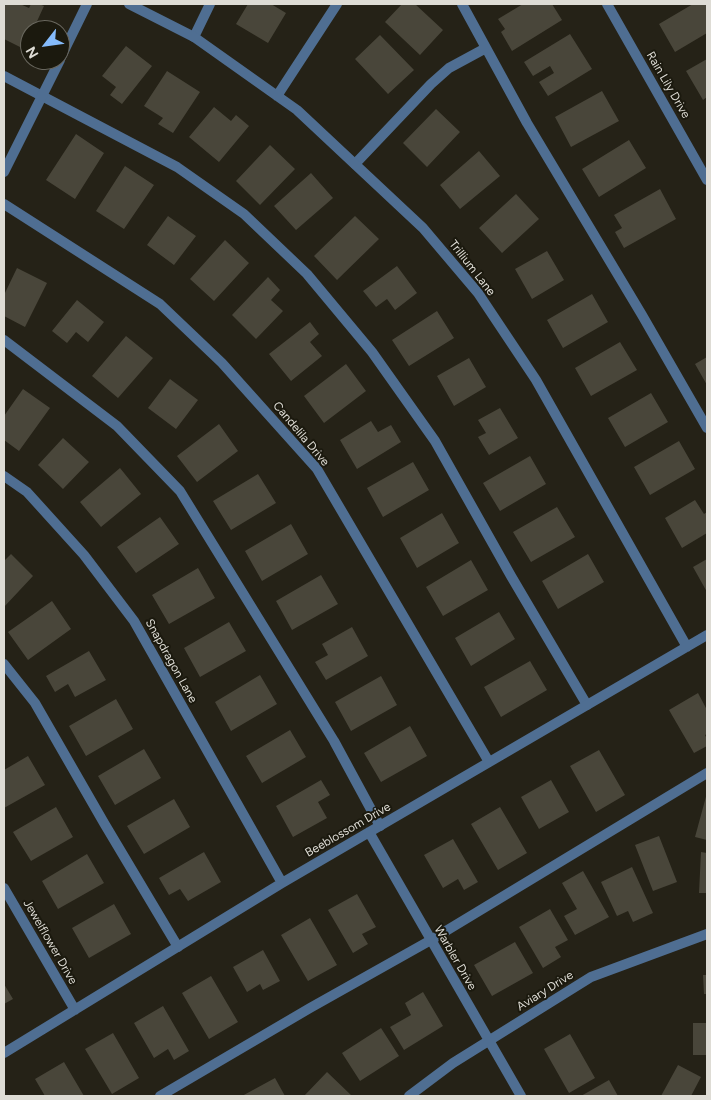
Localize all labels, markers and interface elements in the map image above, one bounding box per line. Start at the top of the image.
north arrow [20,20,70,70]
text: N [22,43,43,61]
street label: Rain Lily Drive [643,49,693,121]
street label: Trillium Lane [446,237,498,299]
street label: Candelila Drive [270,399,332,469]
street label: Snapdragon Lane [142,617,200,705]
street label: Beeblossom Drive [303,800,393,860]
street label: Jewelflower Drive [20,897,80,987]
street label: Warbler Drive [431,923,479,993]
street label: Aviary Drive [514,968,576,1014]

